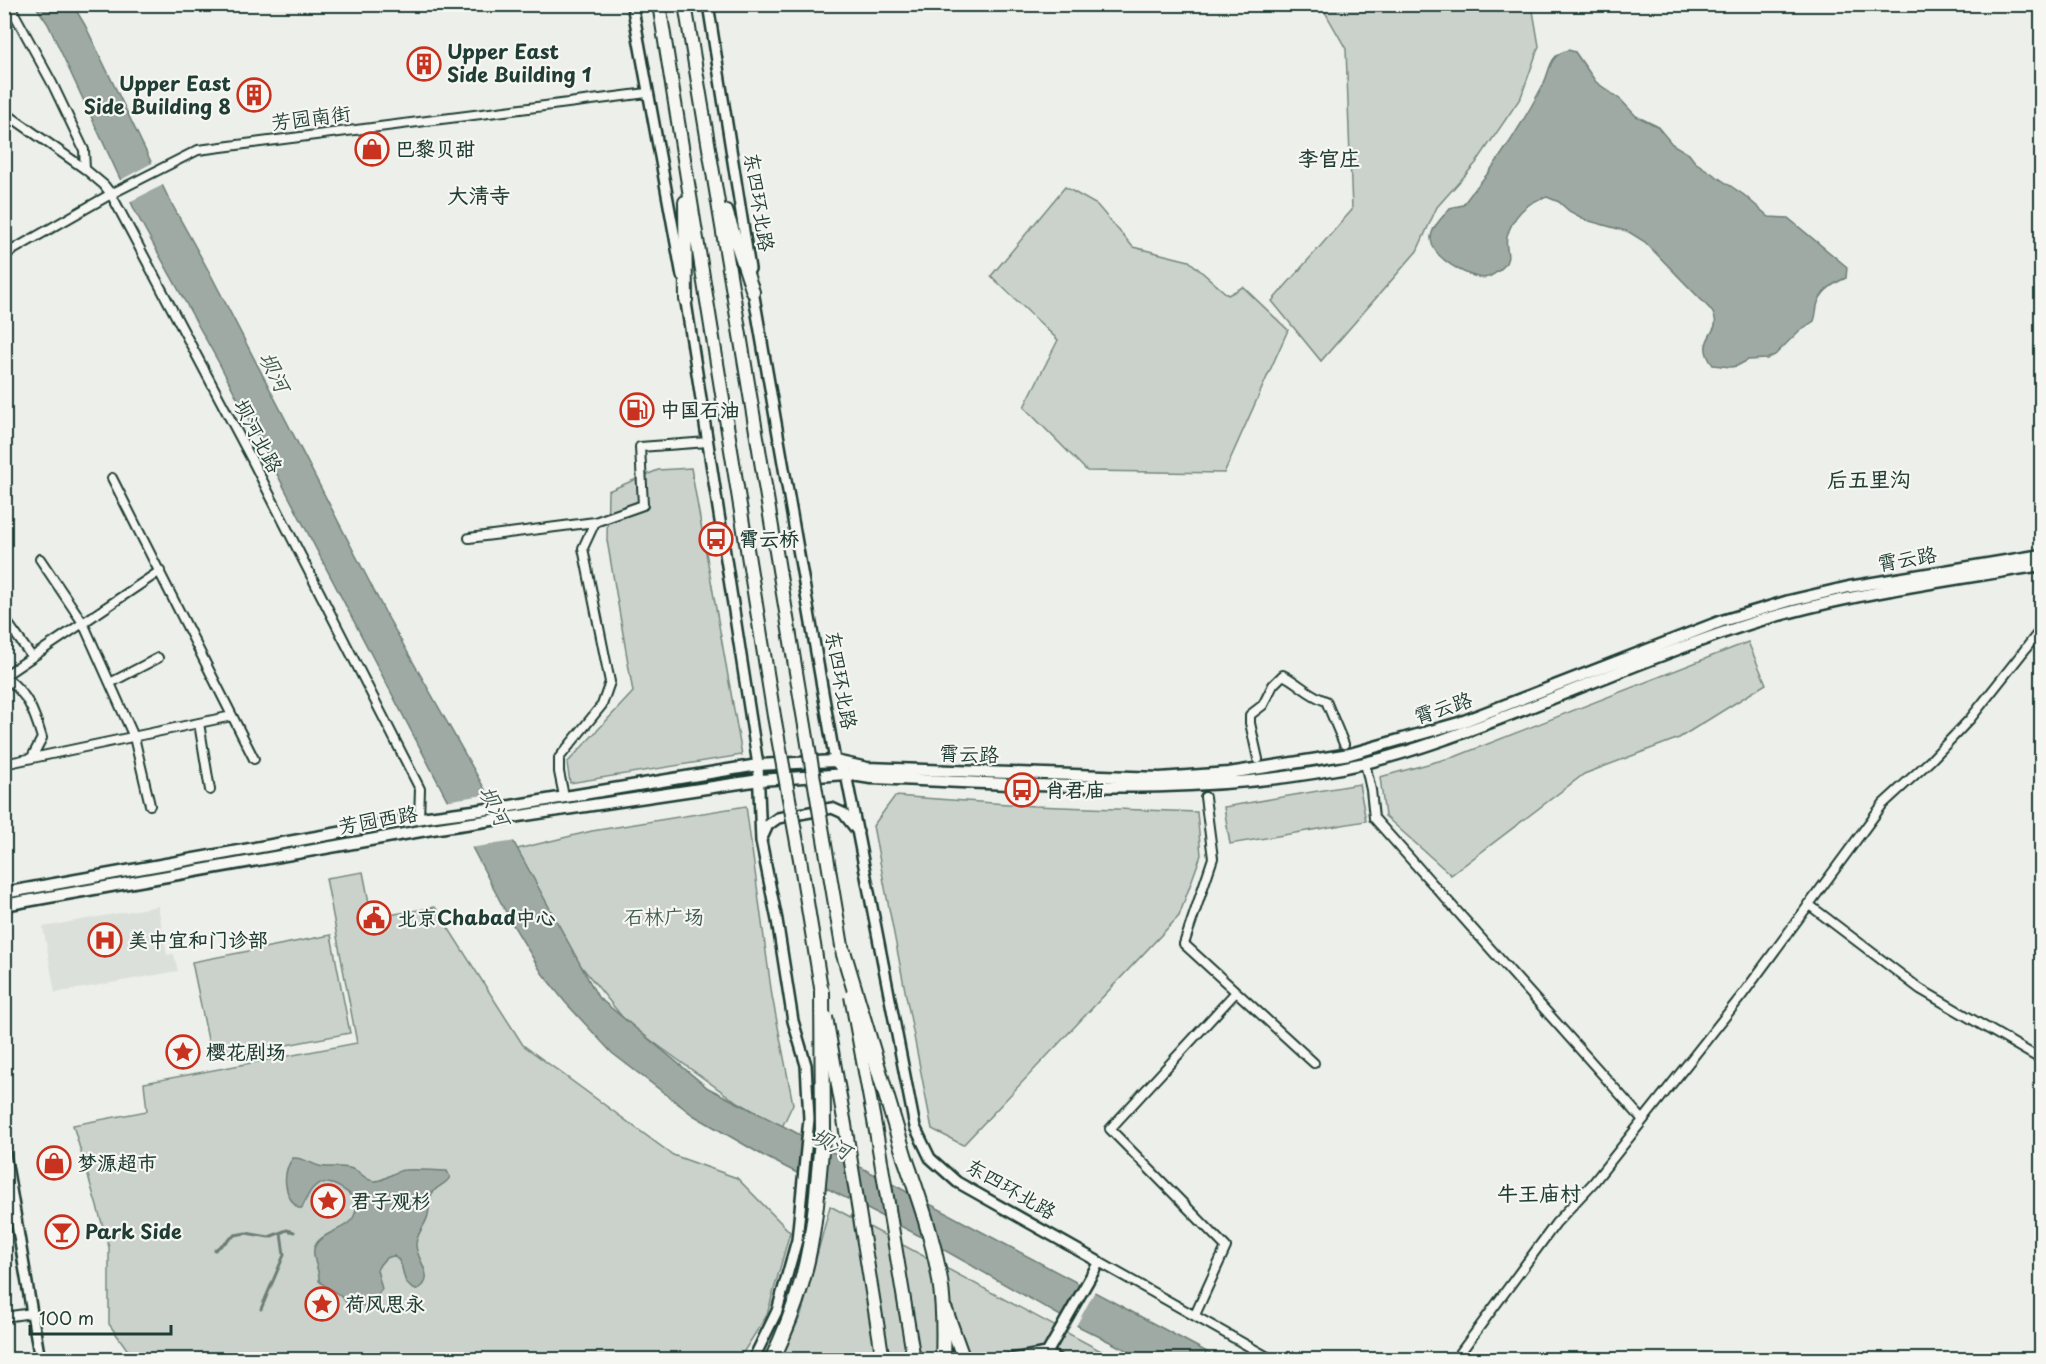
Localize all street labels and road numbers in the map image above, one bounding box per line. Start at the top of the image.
street label: 芳园南街 [269,97,352,137]
street label: 东四环北路 [737,150,783,255]
street label: 坝河北路 [227,393,291,479]
street label: 霄云路 [1875,538,1940,578]
street label: 东四环北路 [819,628,866,733]
street label: 霄云路 [1410,683,1477,731]
street label: 霄云路 [939,737,1001,769]
street label: 芳园西路 [336,797,421,841]
street label: 东四环北路 [961,1150,1063,1227]

